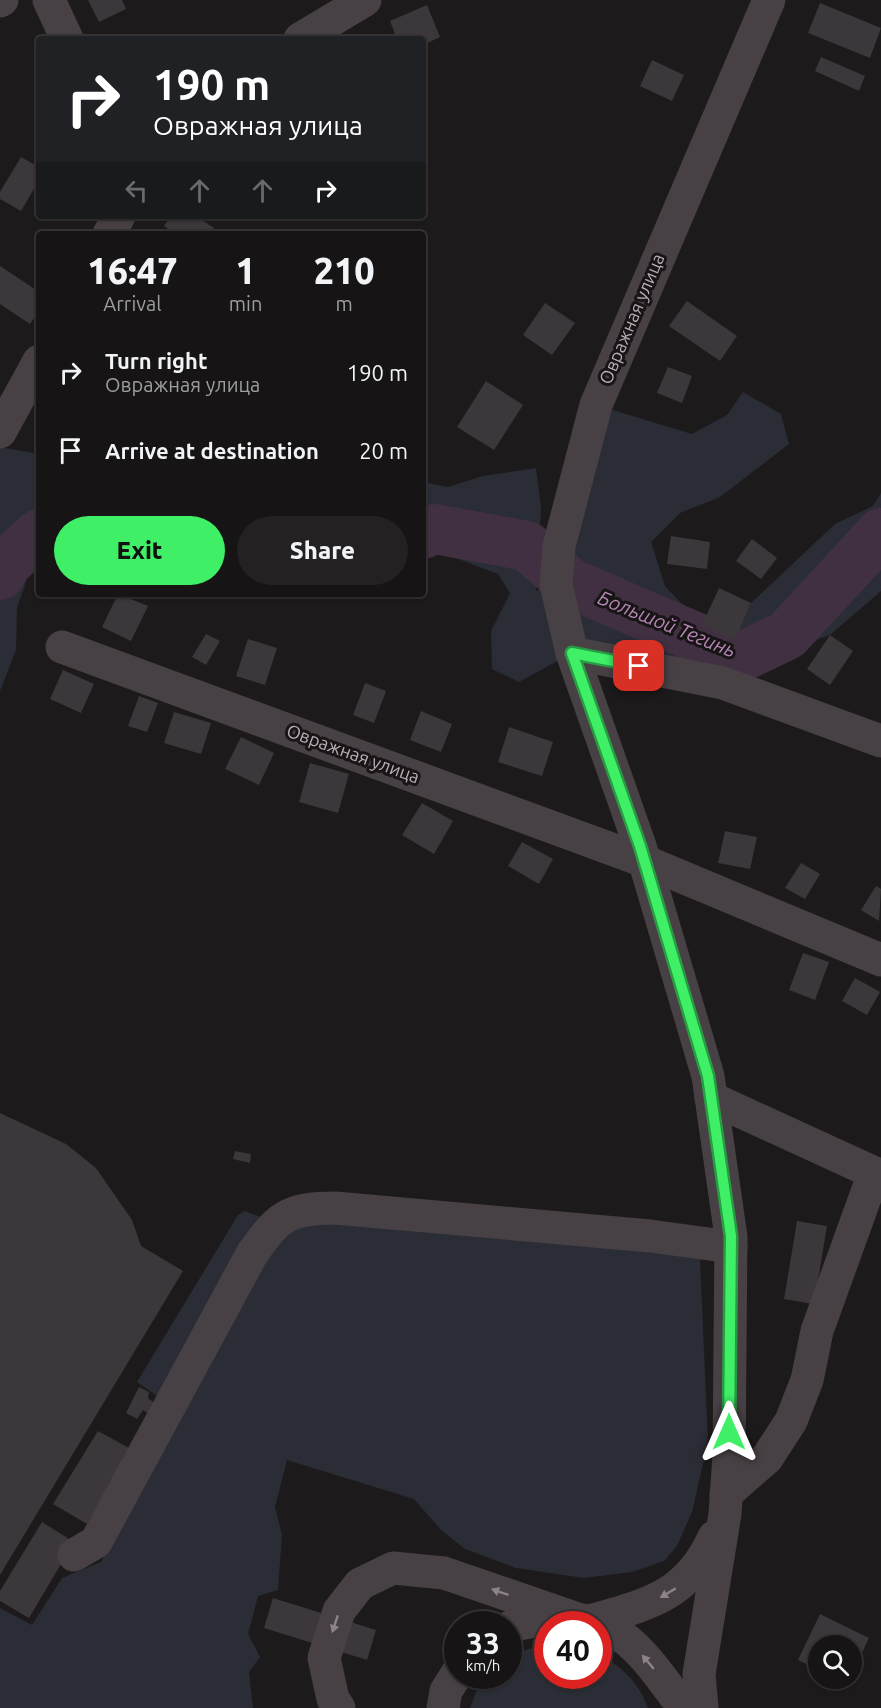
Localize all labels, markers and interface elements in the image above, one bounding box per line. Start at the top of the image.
icon: right [54,60,132,138]
text: 190 m [153,61,270,108]
text: Овражная улица [153,110,363,140]
icon: left [120,174,153,207]
icon: ahead [183,174,216,207]
icon: ahead [246,174,279,207]
icon: right [309,174,342,207]
text: 16:47 [87,250,177,291]
text: 1 [235,250,256,291]
text: 210 [314,250,375,291]
street label: Овражная улица [595,250,668,387]
text: Arrival [103,292,162,315]
text: min [229,292,262,315]
text: m [336,292,353,315]
text: Turn right [105,348,207,373]
icon: right [54,356,87,389]
text: 190 m [347,360,408,385]
text: Овражная улица [105,373,260,396]
icon: arrive [54,434,87,467]
text: Arrive at destination [105,438,319,463]
text: 20 m [359,438,408,463]
button: Exit [54,516,225,585]
button: Share [237,516,408,585]
water label: Большой Тегинь [595,585,740,662]
pin [613,640,664,691]
icon: arrive [622,649,655,682]
street label: Овражная улица [284,720,422,786]
position arrow [697,1400,761,1464]
one-way arrow [490,1586,508,1596]
one-way arrow [659,1588,676,1599]
speed limit sign: 40 [534,1611,612,1689]
one-way arrow [330,1615,339,1633]
text: 33 [466,1626,500,1660]
map controls [808,1635,862,1689]
button: search [808,1635,862,1689]
one-way arrow [642,1655,655,1670]
text: km/h [466,1657,500,1674]

